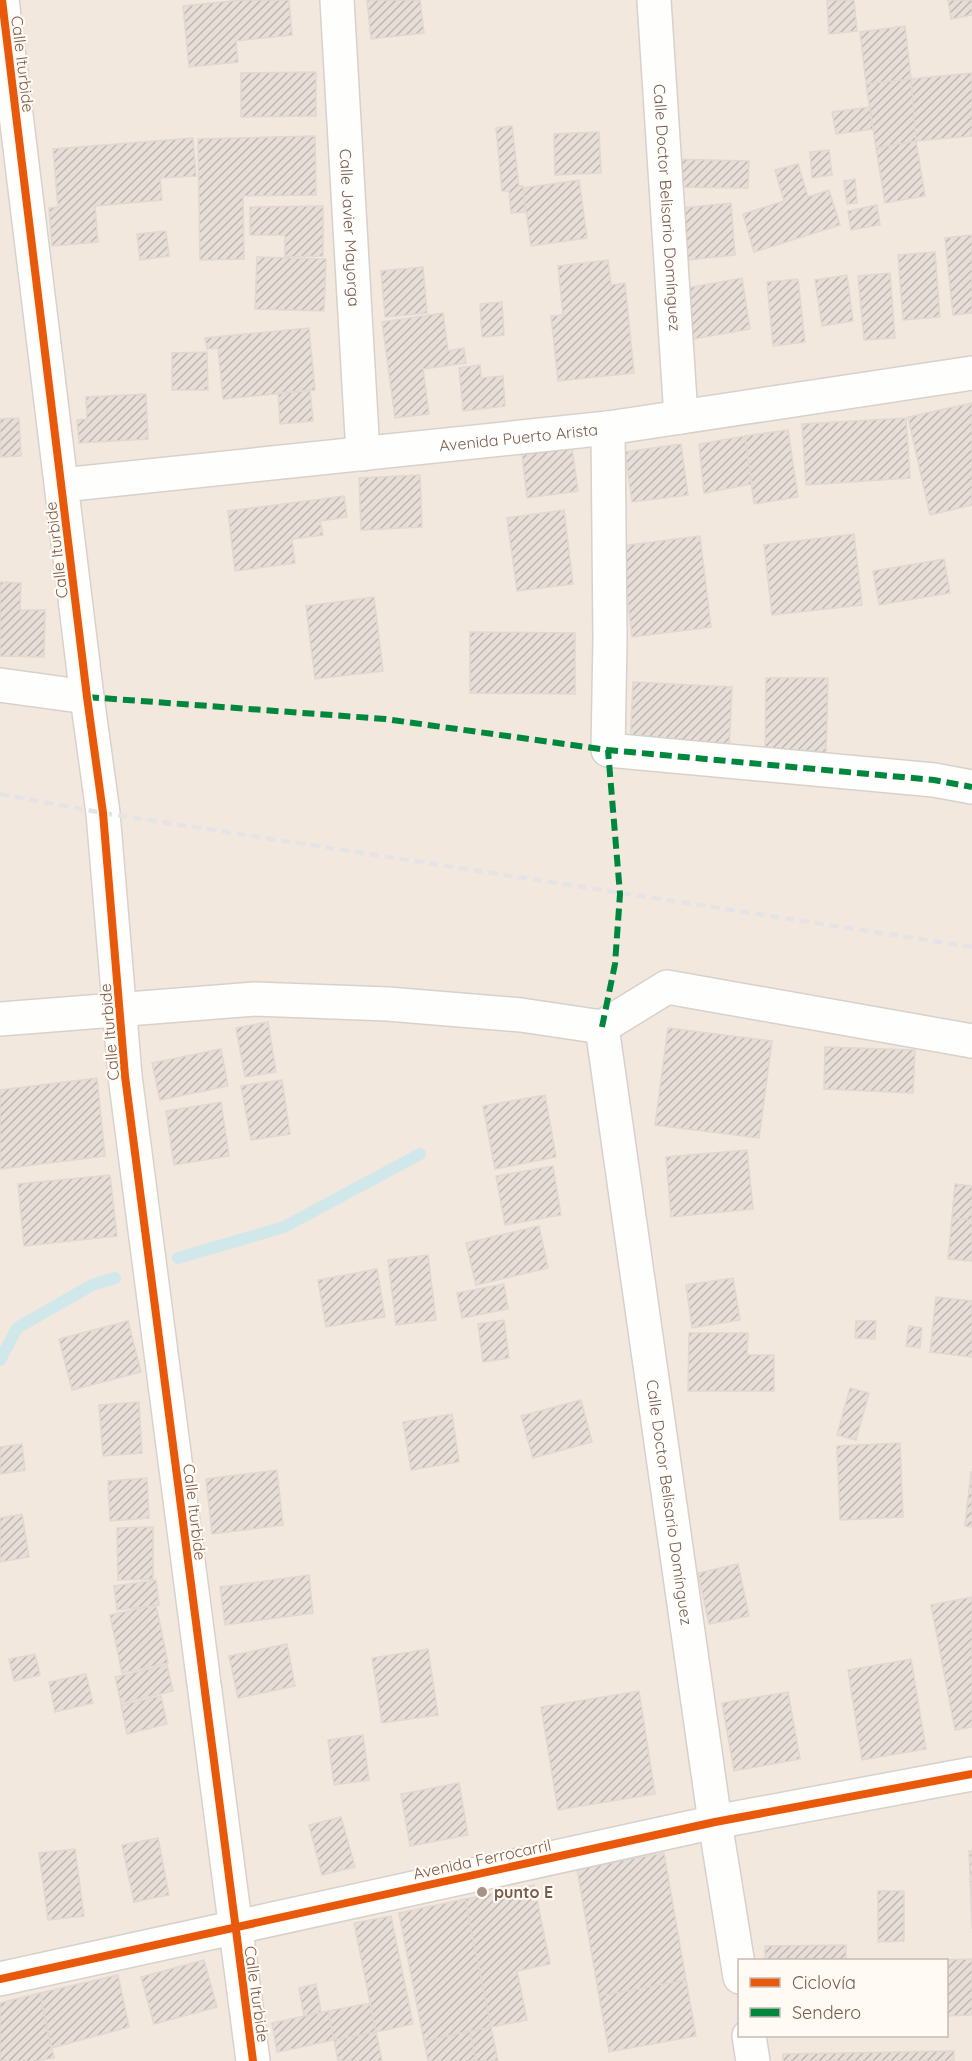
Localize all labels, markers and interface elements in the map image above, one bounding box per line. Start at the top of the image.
street label: Calle Iturbide [7,14,39,114]
street label: Calle Doctor Belisario Domínguez [649,83,685,332]
street label: Calle Javier Mayorga [336,148,365,307]
street label: Avenida Puerto Arista [438,419,599,456]
street label: Calle Iturbide [40,500,72,600]
street label: Calle Iturbide [95,983,123,1081]
street label: Calle Doctor Belisario Domínguez [642,1378,697,1626]
street label: Calle Iturbide [179,1462,211,1562]
street label: Avenida Ferrocarril [411,1835,553,1883]
place label: punto E [494,1882,553,1902]
marker: punto E [475,1885,489,1899]
street label: Calle Iturbide [240,1944,274,2044]
legend [738,1959,948,2037]
text: Ciclovía [792,1971,856,1994]
text: Sendero [792,2001,861,2024]

